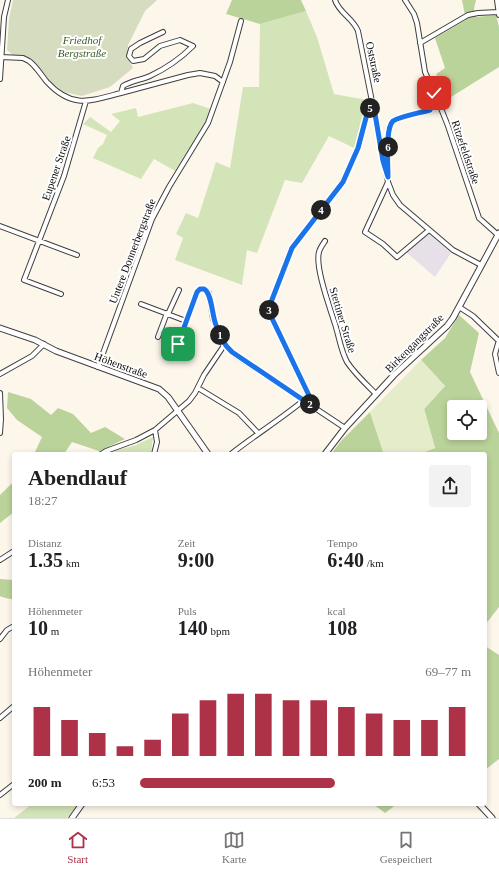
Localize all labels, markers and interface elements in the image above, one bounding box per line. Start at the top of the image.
park label: Friedhof Bergstraße [58,34,106,59]
street label: Oststraße [364,40,384,84]
pin [417,76,451,110]
icon: check [423,82,445,104]
pin: 5 [360,98,380,118]
text: 5 [367,102,373,114]
street label: Ritzefeldstraße [449,119,483,186]
street label: Eupener Straße [39,134,73,202]
pin: 6 [378,137,398,157]
text: 6 [385,141,391,153]
street label: Untere Donnerbergstraße [106,197,158,305]
pin: 4 [311,200,331,220]
text: 4 [318,204,324,216]
street label: Stettiner Straße [327,286,359,354]
pin: 3 [259,300,279,320]
text: 3 [266,304,272,316]
street label: Birkengangstraße [382,311,446,375]
pin: 1 [210,325,230,345]
pin [161,327,195,361]
text: 1 [217,329,223,341]
icon: arrive [167,333,189,355]
street label: Höhenstraße [93,350,149,380]
pin: 2 [300,394,320,414]
text: 2 [307,398,313,410]
map controls [447,400,487,440]
button: locate [447,400,487,440]
text: Abendlauf [28,465,127,490]
button: share [429,465,471,507]
text: 18:27 [28,493,58,508]
text: Distanz [28,537,62,549]
text: Zeit [178,537,195,549]
text: Tempo [327,537,358,549]
text: 1.35 [28,549,63,571]
text: 9:00 [178,549,214,571]
text: 6:40 [327,549,364,571]
text: km [63,557,80,569]
text: /km [364,557,384,569]
text: Höhenmeter [28,605,82,617]
text: Puls [178,605,197,617]
text: kcal [327,605,346,617]
text: 10 [28,617,48,639]
text: 140 [178,617,208,639]
text: 108 [327,617,357,639]
text: m [48,625,59,637]
text: bpm [208,625,230,637]
text: Höhenmeter [28,664,92,679]
text: 69–77 m [425,664,471,679]
text: 200 m [28,775,62,790]
text: 6:53 [92,775,115,790]
tab: Start [67,829,89,865]
tab: Karte [222,829,246,865]
tab: Gespeichert [380,829,432,865]

